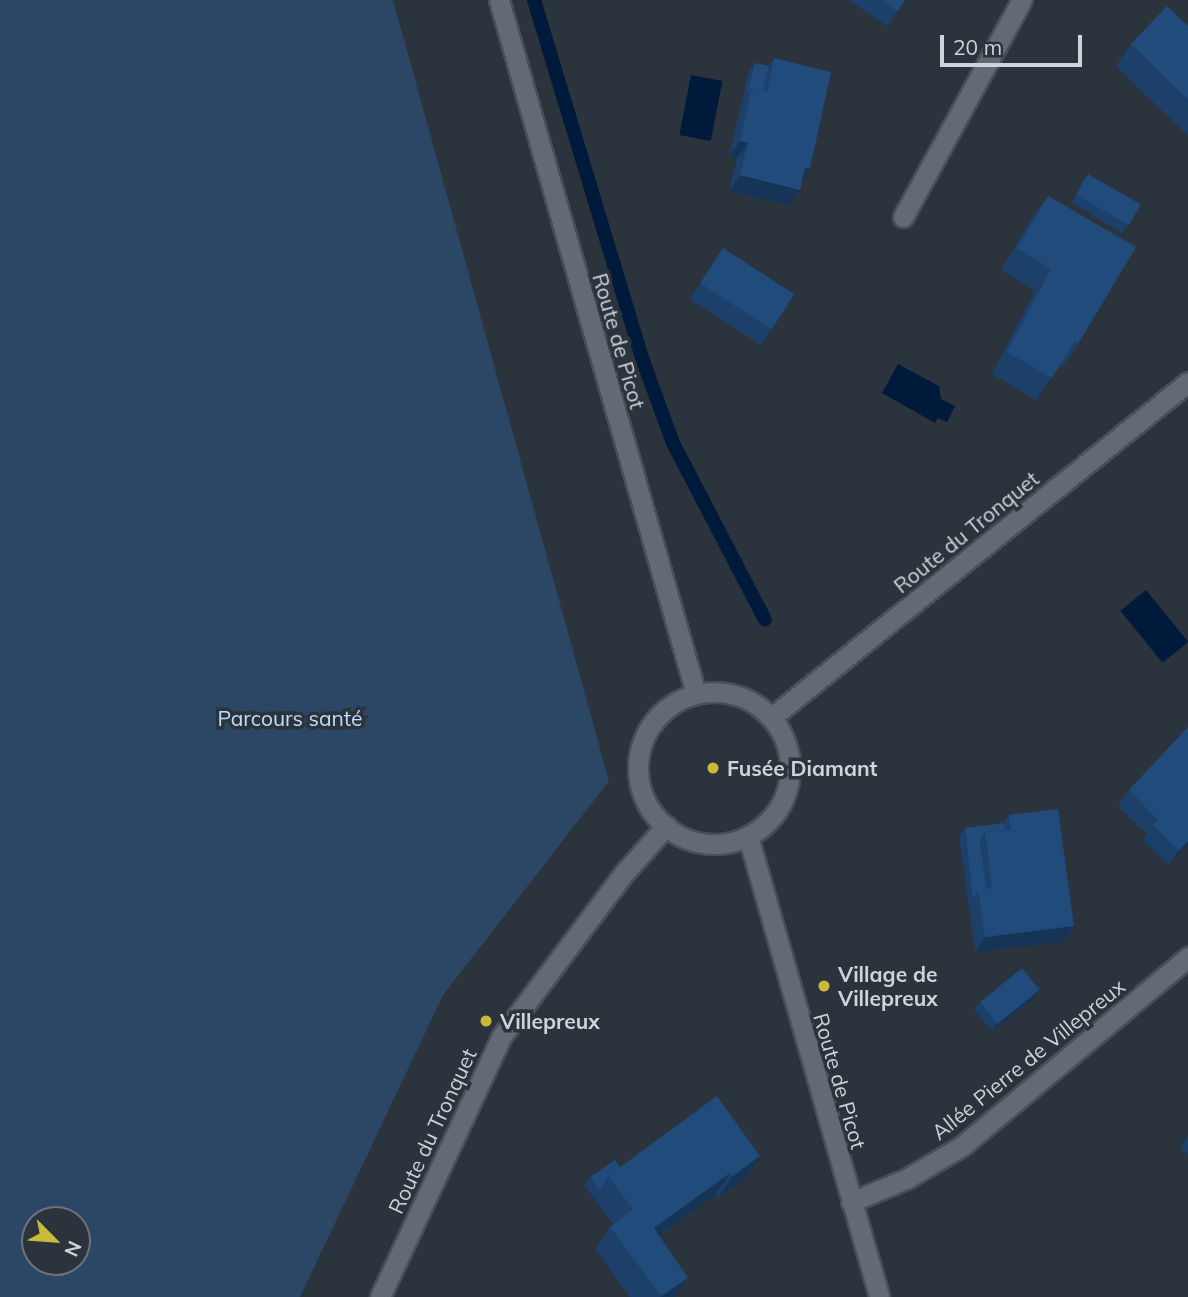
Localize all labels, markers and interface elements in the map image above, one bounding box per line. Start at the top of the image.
scale bar [943,21,1085,65]
text: 20 m [953,34,1002,60]
street label: Route de Picot [588,270,650,412]
street label: Route du Tronquet [888,466,1044,598]
park label: Parcours santé [218,705,362,731]
place label: Fusée Diamant [727,755,878,781]
marker: Fusée Diamant [705,760,721,776]
place label: Village de Villepreux [838,961,938,1011]
street label: Allée Pierre de Villepreux [926,973,1130,1145]
marker: Village de Villepreux [816,978,832,994]
place label: Villepreux [500,1008,600,1034]
street label: Route de Picot [809,1010,871,1152]
marker: Villepreux [478,1013,494,1029]
street label: Route du Tronquet [383,1045,481,1217]
north arrow [21,1206,91,1276]
text: N [59,1237,87,1261]

